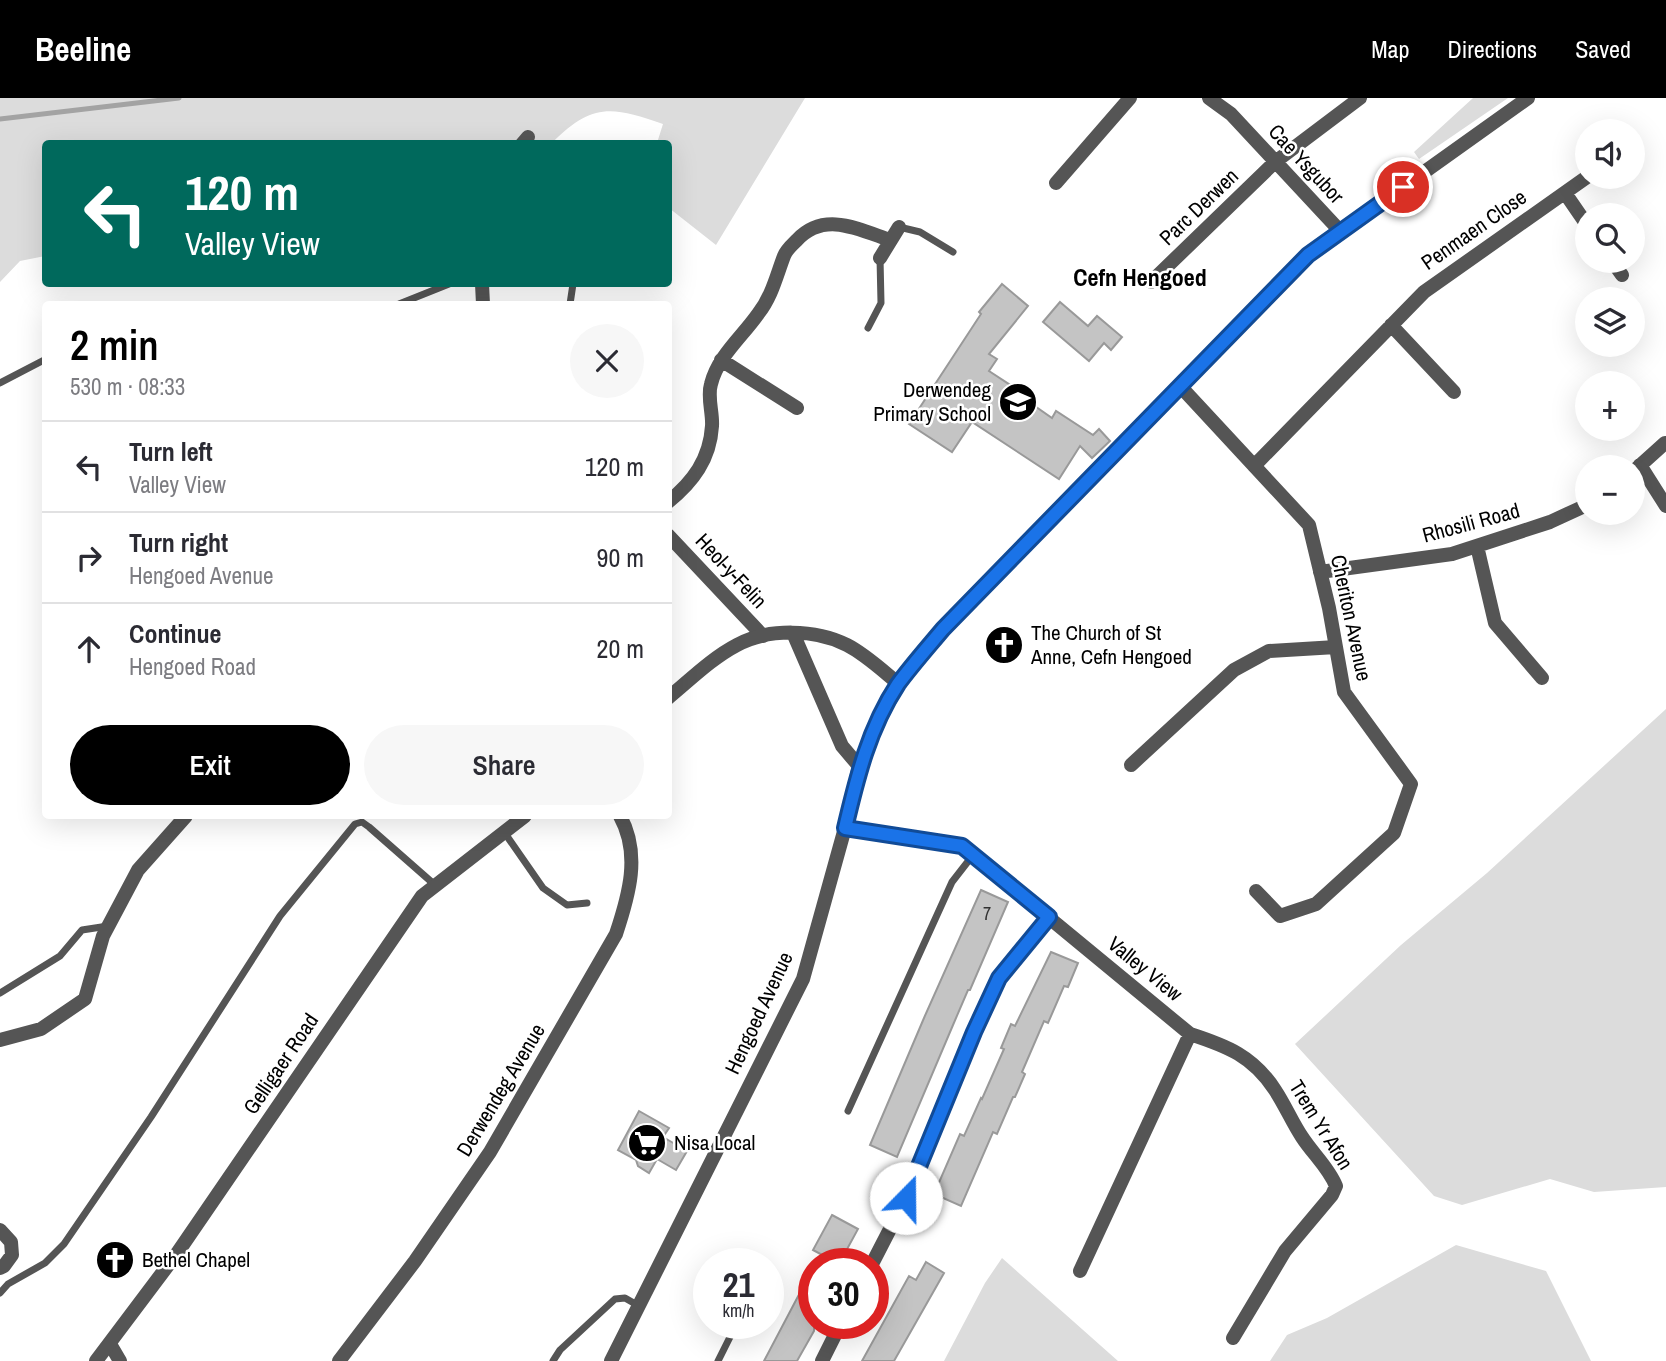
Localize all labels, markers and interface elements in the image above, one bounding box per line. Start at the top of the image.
text: Beeline [35,27,131,71]
text: Map [1371,33,1409,65]
text: Directions [1447,33,1537,65]
text: Saved [1575,33,1631,65]
street label: Cae Ysgubor [1262,118,1351,210]
map controls [1575,119,1645,525]
button: sound [1575,119,1645,189]
pin [1373,157,1433,217]
text: 120 m [185,159,299,225]
street label: Parc Derwen [1153,162,1245,252]
icon: left [70,168,161,259]
icon: arrive [1384,168,1422,206]
street label: Penmaen Close [1415,183,1532,277]
button: search [1575,203,1645,273]
text: Valley View [185,222,320,265]
district label: Cefn Hengoed [1073,261,1207,293]
button: layers [1575,287,1645,357]
text: 2 min [70,317,159,373]
button: close [570,324,644,398]
text: 530 m · 08:33 [70,371,185,402]
button: + [1575,371,1645,441]
place label: Derwendeg Primary School [873,375,991,428]
school or university icon: Derwendeg Primary School [997,381,1039,423]
text: Turn left [129,434,213,469]
icon: left [70,448,108,486]
text: 120 m [585,449,644,484]
button: − [1575,455,1645,525]
text: Valley View [129,469,226,500]
street label: Rhosili Road [1419,496,1523,549]
text: Turn right [129,525,228,560]
street label: Heol-y-Felin [689,527,774,615]
icon: right [70,539,108,577]
text: 90 m [597,540,644,575]
street label: Cheriton Avenue [1324,552,1379,684]
text: Hengoed Avenue [129,560,273,591]
text: Continue [129,616,221,651]
place label: The Church of St Anne, Cefn Hengoed [1030,618,1192,671]
church icon: The Church of St Anne, Cefn Hengoed [983,624,1025,666]
icon: ahead [70,630,108,668]
text: 20 m [597,631,644,666]
text: Hengoed Road [129,651,256,682]
button: Exit [70,725,350,805]
button: Share [364,725,644,805]
house number: 7 [983,901,991,926]
street label: Valley View [1102,930,1189,1008]
street label: Hengoed Avenue [718,947,800,1079]
street label: Gelligaer Road [236,1008,325,1120]
street label: Derwendeg Avenue [450,1018,552,1162]
street label: Trem Yr Afon [1282,1074,1360,1175]
supermarket icon: Nisa Local [626,1122,668,1164]
place label: Nisa Local [674,1128,755,1157]
position arrow [869,1161,943,1235]
church icon: Bethel Chapel [94,1239,136,1281]
place label: Bethel Chapel [142,1245,250,1274]
speed limit sign: 30 [798,1248,889,1339]
text: 21 [723,1261,754,1308]
text: km/h [723,1298,755,1323]

